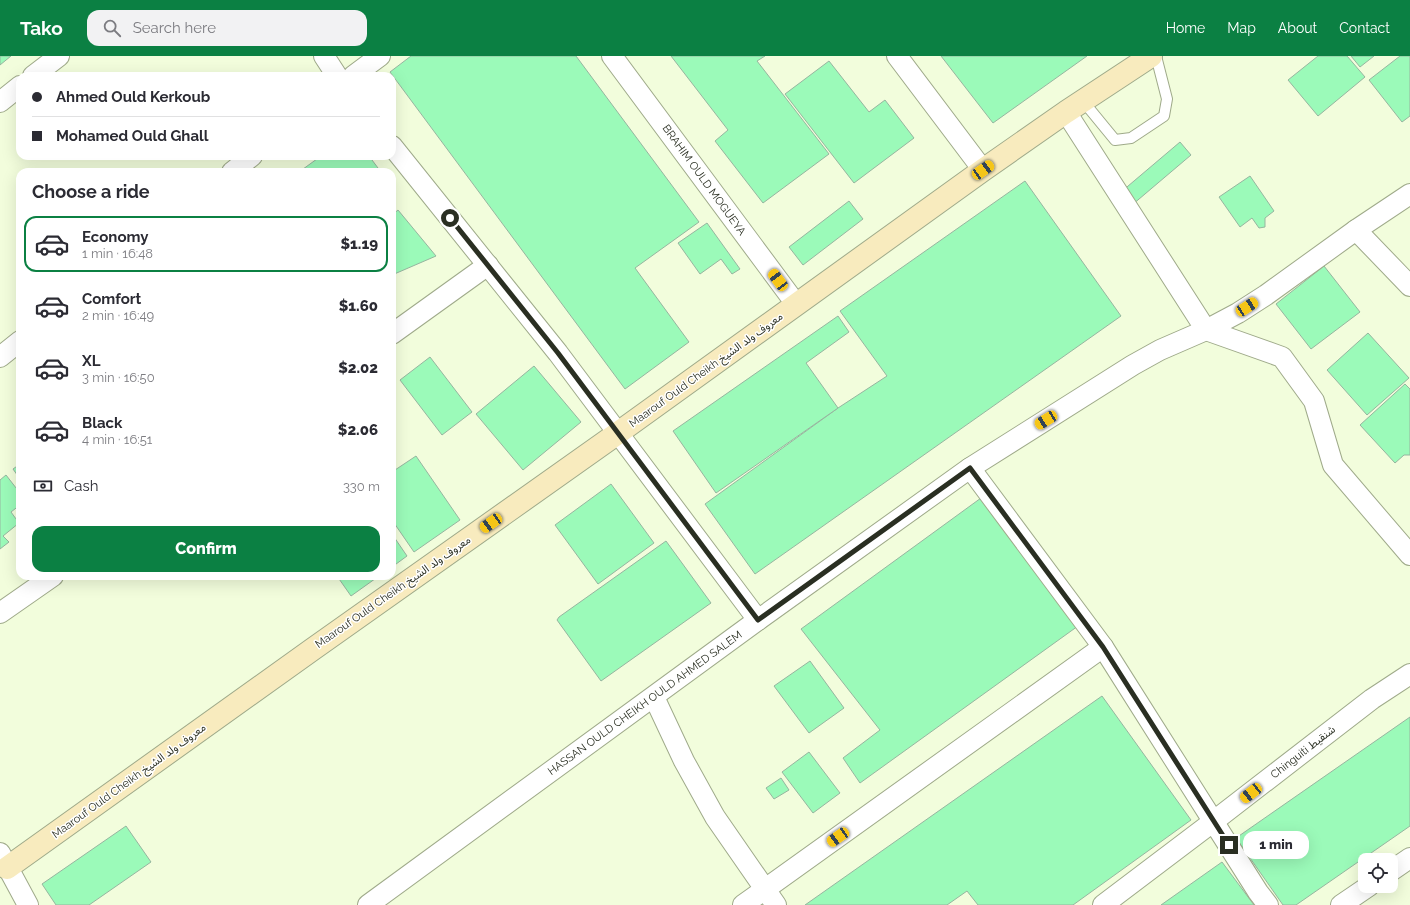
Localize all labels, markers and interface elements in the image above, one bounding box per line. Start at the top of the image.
search box [87,10,367,46]
text: Tako [20,17,63,39]
icon: search [101,17,123,39]
text: Search here [133,19,216,37]
text: Home [1166,20,1205,36]
text: Map [1227,20,1256,36]
text: About [1278,20,1317,36]
text: Contact [1339,20,1390,36]
text: Ahmed Ould Kerkoub [56,88,210,106]
street label: BRAHIM OULD MOGUEYA [660,122,749,238]
text: Mohamed Ould Ghall [56,127,209,145]
car [970,158,996,182]
text: Choose a ride [32,181,150,202]
route start [441,209,459,227]
icon: car [34,226,70,262]
text: Economy [82,228,149,246]
text: $1.19 [340,235,378,253]
text: 1 min · 16:48 [82,246,153,261]
car [766,267,790,293]
icon: car [34,288,70,324]
text: Comfort [82,290,141,308]
car [1234,295,1260,319]
text: $1.60 [339,297,378,315]
text: 2 min · 16:49 [82,308,154,323]
street label: Maarouf Ould Cheikh معروف ولد الشيخ [627,310,786,431]
icon: car [34,350,70,386]
text: XL [82,352,100,370]
text: $2.02 [338,359,378,377]
text: 3 min · 16:50 [82,370,155,385]
car [1033,409,1059,431]
icon: car [34,412,70,448]
text: Black [82,414,122,432]
text: $2.06 [338,421,378,439]
text: 4 min · 16:51 [82,432,152,447]
icon: cash [32,475,54,497]
text: Cash [64,477,98,495]
text: 330 m [343,479,380,494]
car [478,511,504,535]
button: Confirm [32,526,380,572]
street label: Maarouf Ould Cheikh معروف ولد الشيخ [313,533,474,652]
street label: HASSAN OULD CHEIKH OULD AHMED SALEM [545,628,745,778]
street label: Maarouf Ould Cheikh معروف ولد الشيخ [50,721,209,842]
street label: Chinguiti شنقيط [1268,722,1338,781]
car [1238,781,1264,805]
car [825,825,851,849]
callout: 1 min [1243,831,1309,859]
route end [1220,836,1238,854]
text: 1 min [1259,837,1293,852]
map controls [1358,853,1398,893]
button: locate [1358,853,1398,893]

